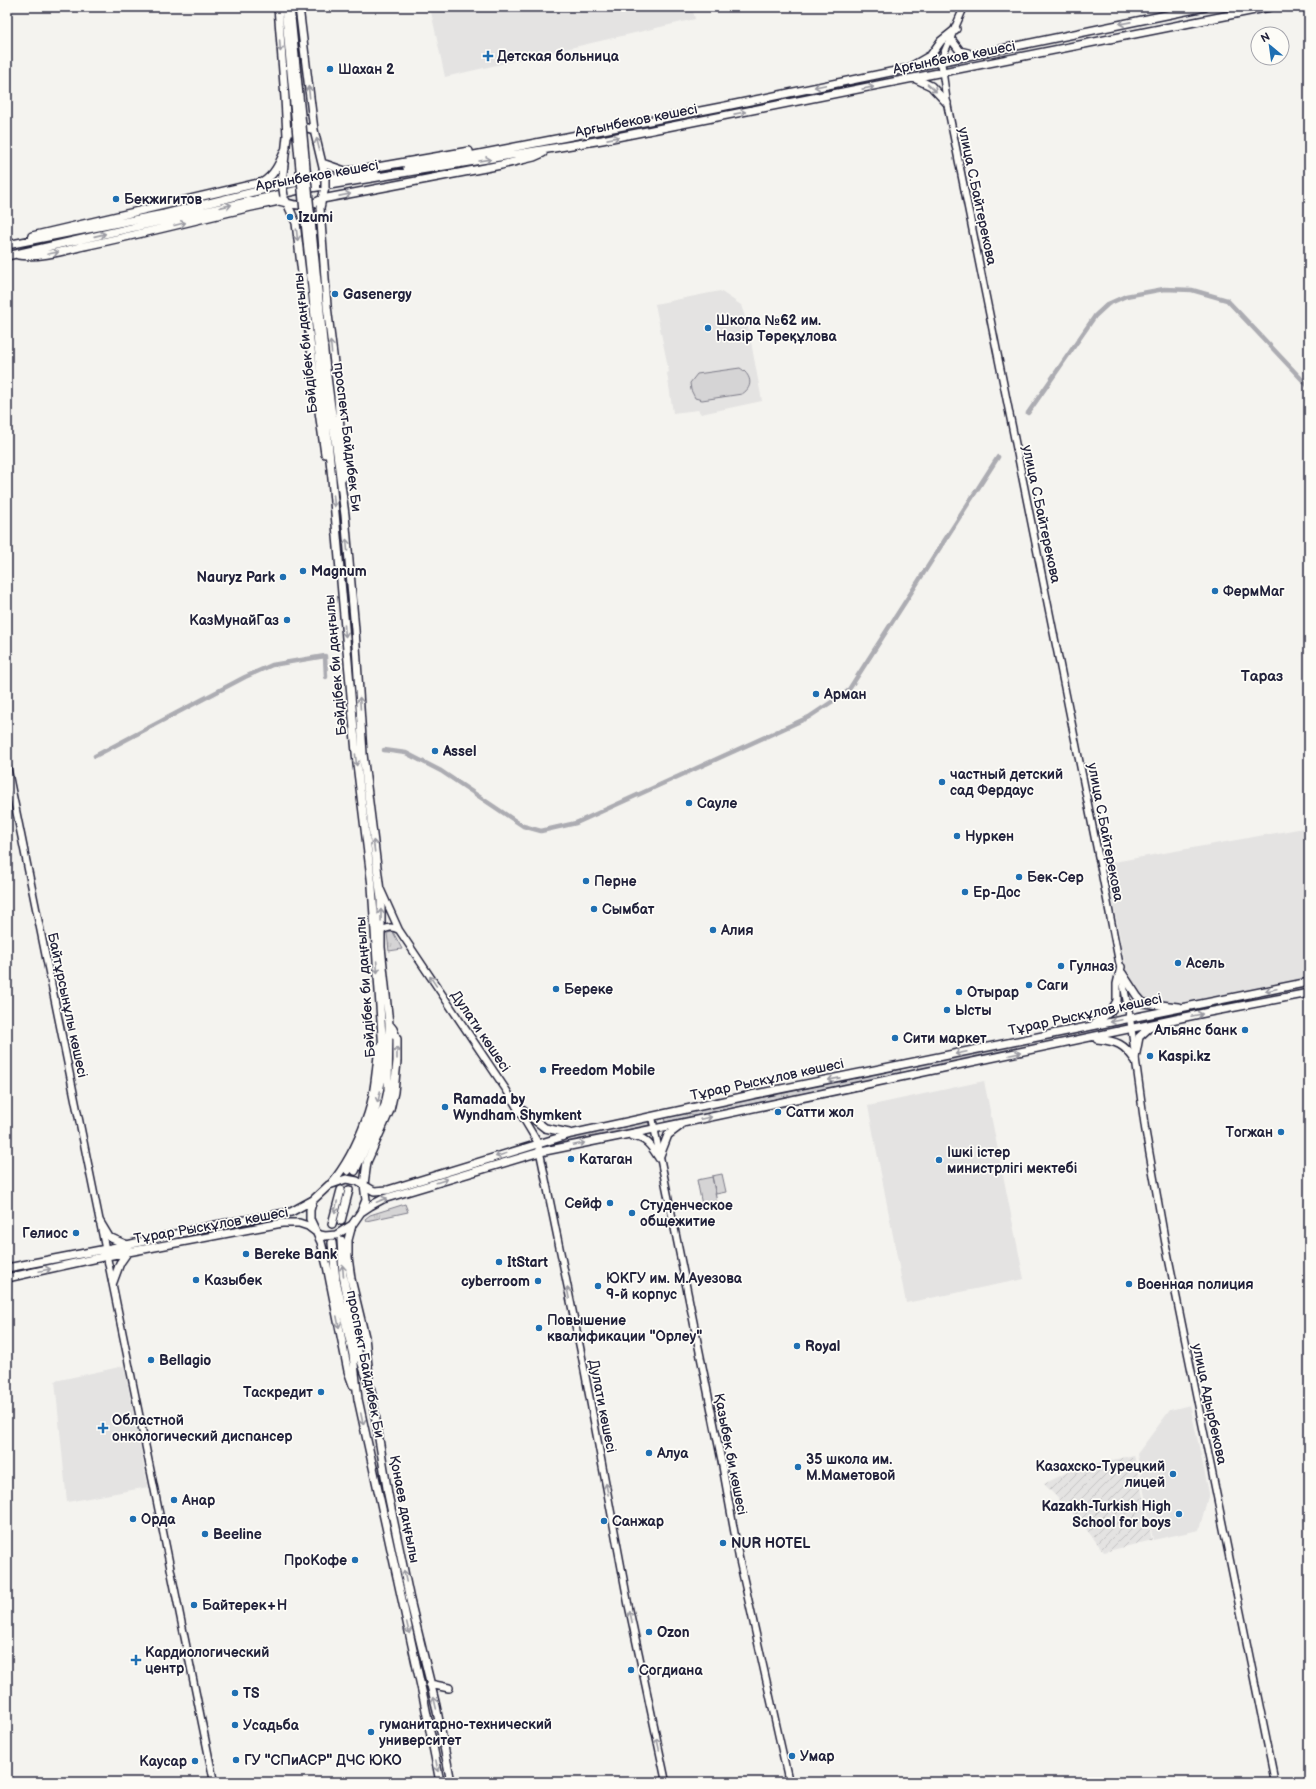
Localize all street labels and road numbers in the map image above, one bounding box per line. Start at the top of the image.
street label: Арғынбеков көшесі [890,37,1017,78]
street label: Арғынбеков көшесі [572,100,699,141]
street label: улица С.Байтерекова [955,125,1001,267]
street label: Арғынбеков көшесі [253,156,380,195]
street label: Бәйдібек би даңғылы [290,272,321,414]
street label: проспект Байдибек Би [330,361,365,513]
street label: улица С.Байтерекова [1019,443,1065,585]
street label: Бәйдібек би даңғылы [321,594,350,736]
street label: улица С.Байтерекова [1084,761,1127,904]
street label: Бәйдібек би даңғылы [352,916,379,1058]
street label: Байтұрсынұлы көшесі [44,931,91,1079]
street label: Дулати көшесі [447,987,514,1075]
street label: Тұрар Рыскұлов көшесі [1007,990,1163,1039]
street label: Тұрар Рыскұлов көшесі [689,1055,845,1104]
street label: Тұрар Рыскұлов көшесі [133,1204,290,1247]
street label: проспект Байдибек Би [343,1289,388,1440]
street label: улица Адырбекова [1188,1342,1231,1467]
street label: Дулати көшесі [585,1358,620,1454]
street label: Қазыбек би көшесі [710,1392,751,1516]
street label: Қонаев даңғылы [386,1454,423,1564]

